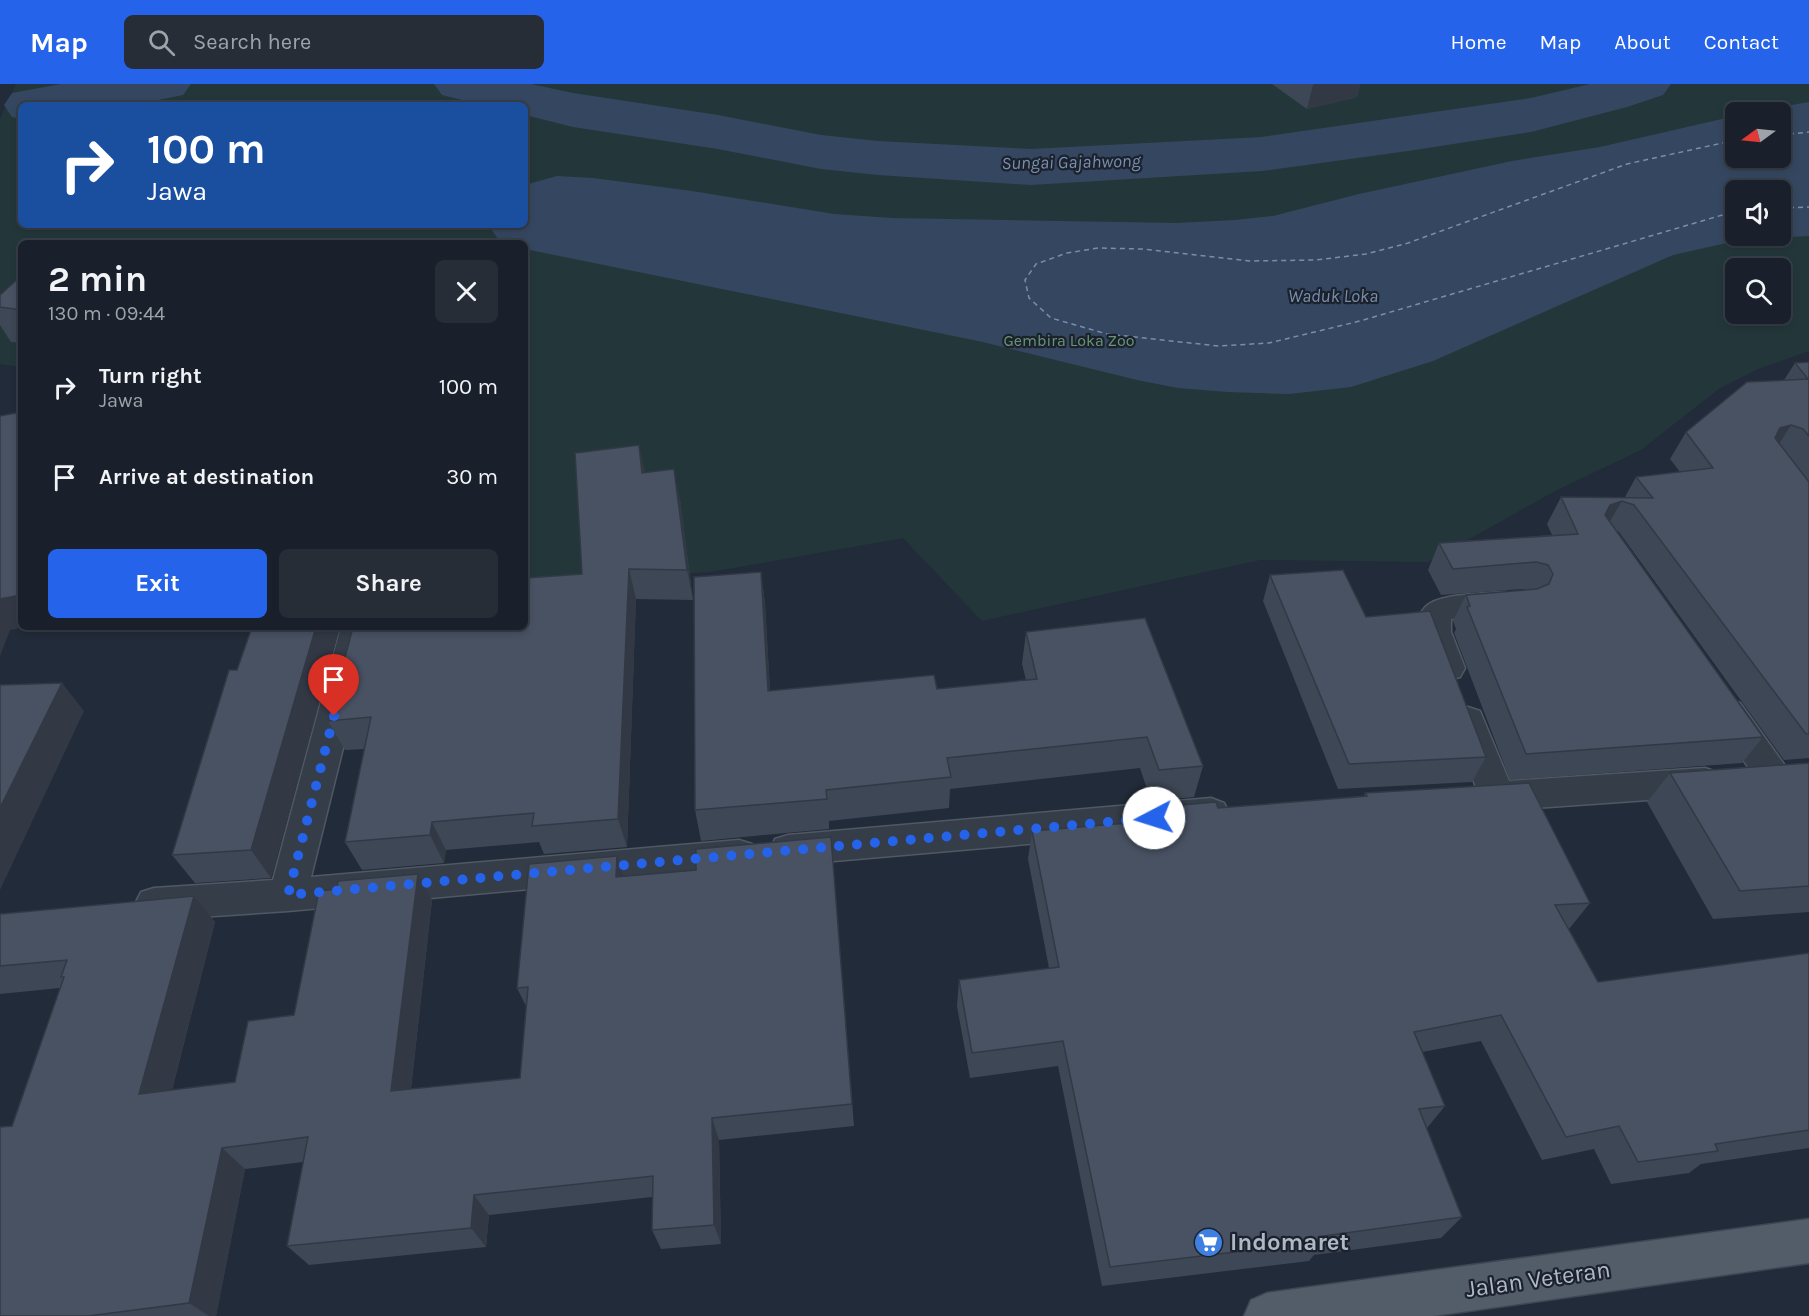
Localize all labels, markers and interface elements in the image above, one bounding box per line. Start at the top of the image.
search box [124,15,544,69]
text: Map [30,26,88,59]
icon: search [145,26,178,59]
text: Search here [193,29,311,55]
text: Home [1451,30,1507,54]
text: Map [1540,30,1581,54]
text: About [1614,30,1671,54]
text: Contact [1704,30,1779,54]
north arrow [1725,102,1791,168]
map controls [1725,102,1791,324]
text: 100 m [147,124,266,174]
icon: right [48,126,126,204]
water label: Sungai Gajahwong [1001,150,1142,174]
text: Jawa [147,175,207,207]
button: sound [1725,180,1791,246]
text: 2 min [48,258,147,300]
button: search [1725,258,1791,324]
button: close [435,260,498,323]
water label: Waduk Loka [1288,285,1378,307]
text: 130 m · 09:44 [48,302,165,325]
park label: Gembira Loka Zoo [1004,331,1134,350]
text: Turn right [99,363,202,389]
icon: right [48,371,81,404]
text: 100 m [439,374,498,400]
text: Jawa [99,389,144,412]
icon: arrive [48,461,81,494]
text: Arrive at destination [99,464,314,490]
text: 30 m [446,464,498,490]
button: Exit [48,549,267,618]
button: Share [279,549,498,618]
pin [308,654,359,716]
icon: arrive [317,663,350,696]
position arrow [1122,786,1186,850]
supermarket icon: Indomaret [1193,1226,1225,1258]
place label: Indomaret [1230,1228,1349,1256]
street label: Jalan Veteran [1464,1255,1612,1303]

